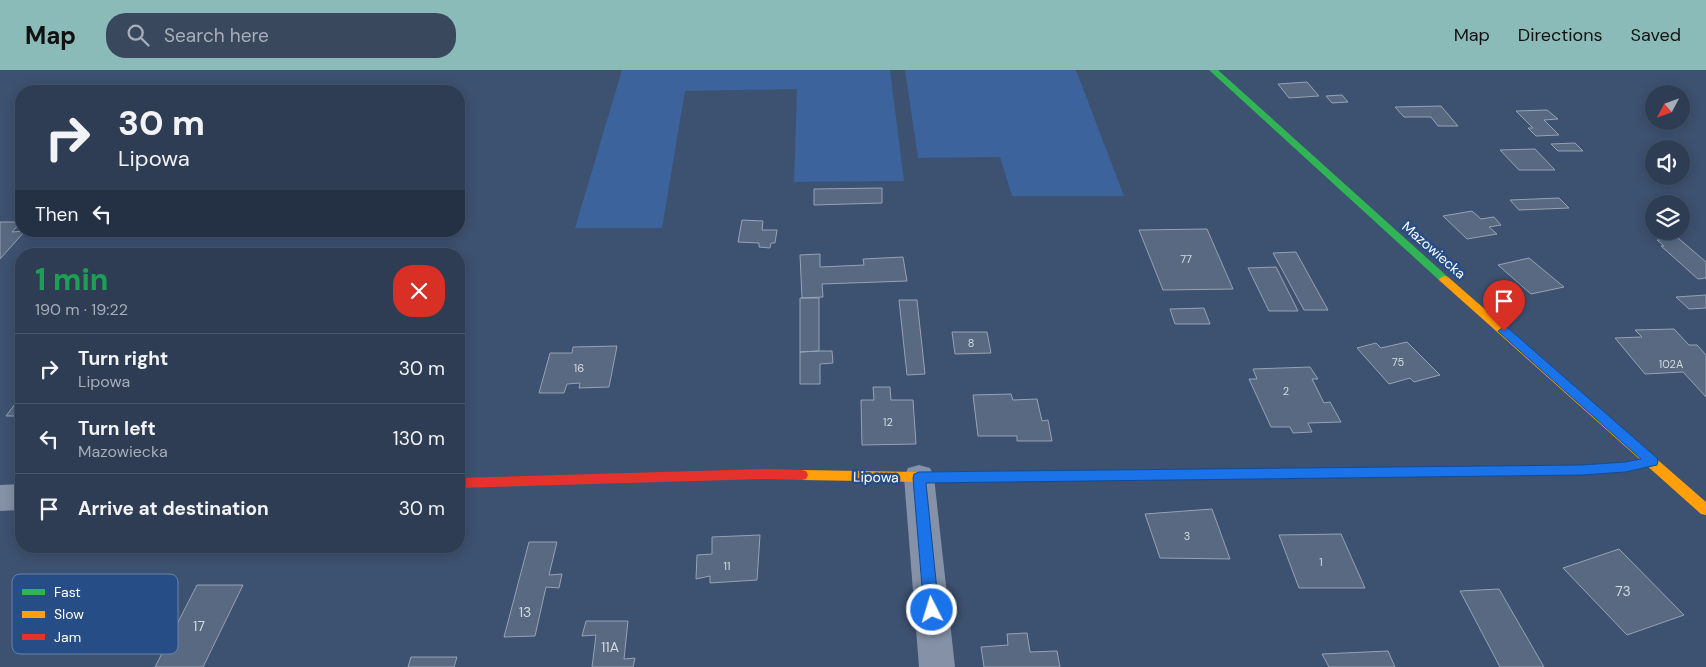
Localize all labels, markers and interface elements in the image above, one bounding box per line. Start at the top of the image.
search box [106,13,456,58]
text: Map [25,20,76,51]
icon: search [124,21,152,49]
text: Search here [164,23,269,48]
text: Map [1454,23,1490,47]
text: Directions [1518,23,1603,47]
text: Saved [1631,23,1681,47]
north arrow [1645,85,1690,130]
map controls [1645,85,1690,240]
text: 30 m [118,100,205,146]
icon: right [35,105,100,170]
button: sound [1645,140,1690,185]
text: Lipowa [118,144,190,173]
button: layers [1645,195,1690,240]
icon: left [88,200,116,228]
text: Then [35,202,78,227]
street label: Mazowiecka [1398,217,1470,283]
house number: 77 [1180,252,1192,266]
text: 1 min [35,260,108,299]
button: close [393,265,445,317]
pin [1483,280,1525,331]
icon: arrive [1490,287,1518,315]
text: 190 m · 19:22 [35,299,128,320]
house number: 8 [968,336,974,350]
text: Turn right [78,346,168,371]
icon: right [35,355,63,383]
house number: 75 [1392,355,1404,369]
text: 30 m [399,356,445,381]
house number: 102A [1659,357,1683,371]
house number: 16 [574,361,584,375]
text: Lipowa [78,371,130,392]
house number: 2 [1283,384,1289,398]
house number: 12 [883,415,893,429]
text: Turn left [78,416,156,441]
icon: left [35,425,63,453]
text: 130 m [393,426,445,451]
text: Mazowiecka [78,441,168,462]
street label: Lipowa [853,468,899,486]
icon: arrive [35,495,63,523]
text: Arrive at destination [78,496,269,521]
text: 30 m [399,496,445,521]
house number: 3 [1184,529,1190,543]
house number: 1 [1319,555,1323,569]
house number: 11 [724,559,730,573]
legend [12,574,178,654]
house number: 73 [1615,582,1631,600]
text: Fast [54,583,81,601]
position arrow [905,583,957,635]
house number: 13 [519,603,531,621]
text: Slow [54,605,84,623]
house number: 17 [193,617,205,635]
text: Jam [54,628,81,646]
house number: 11A [601,638,619,656]

